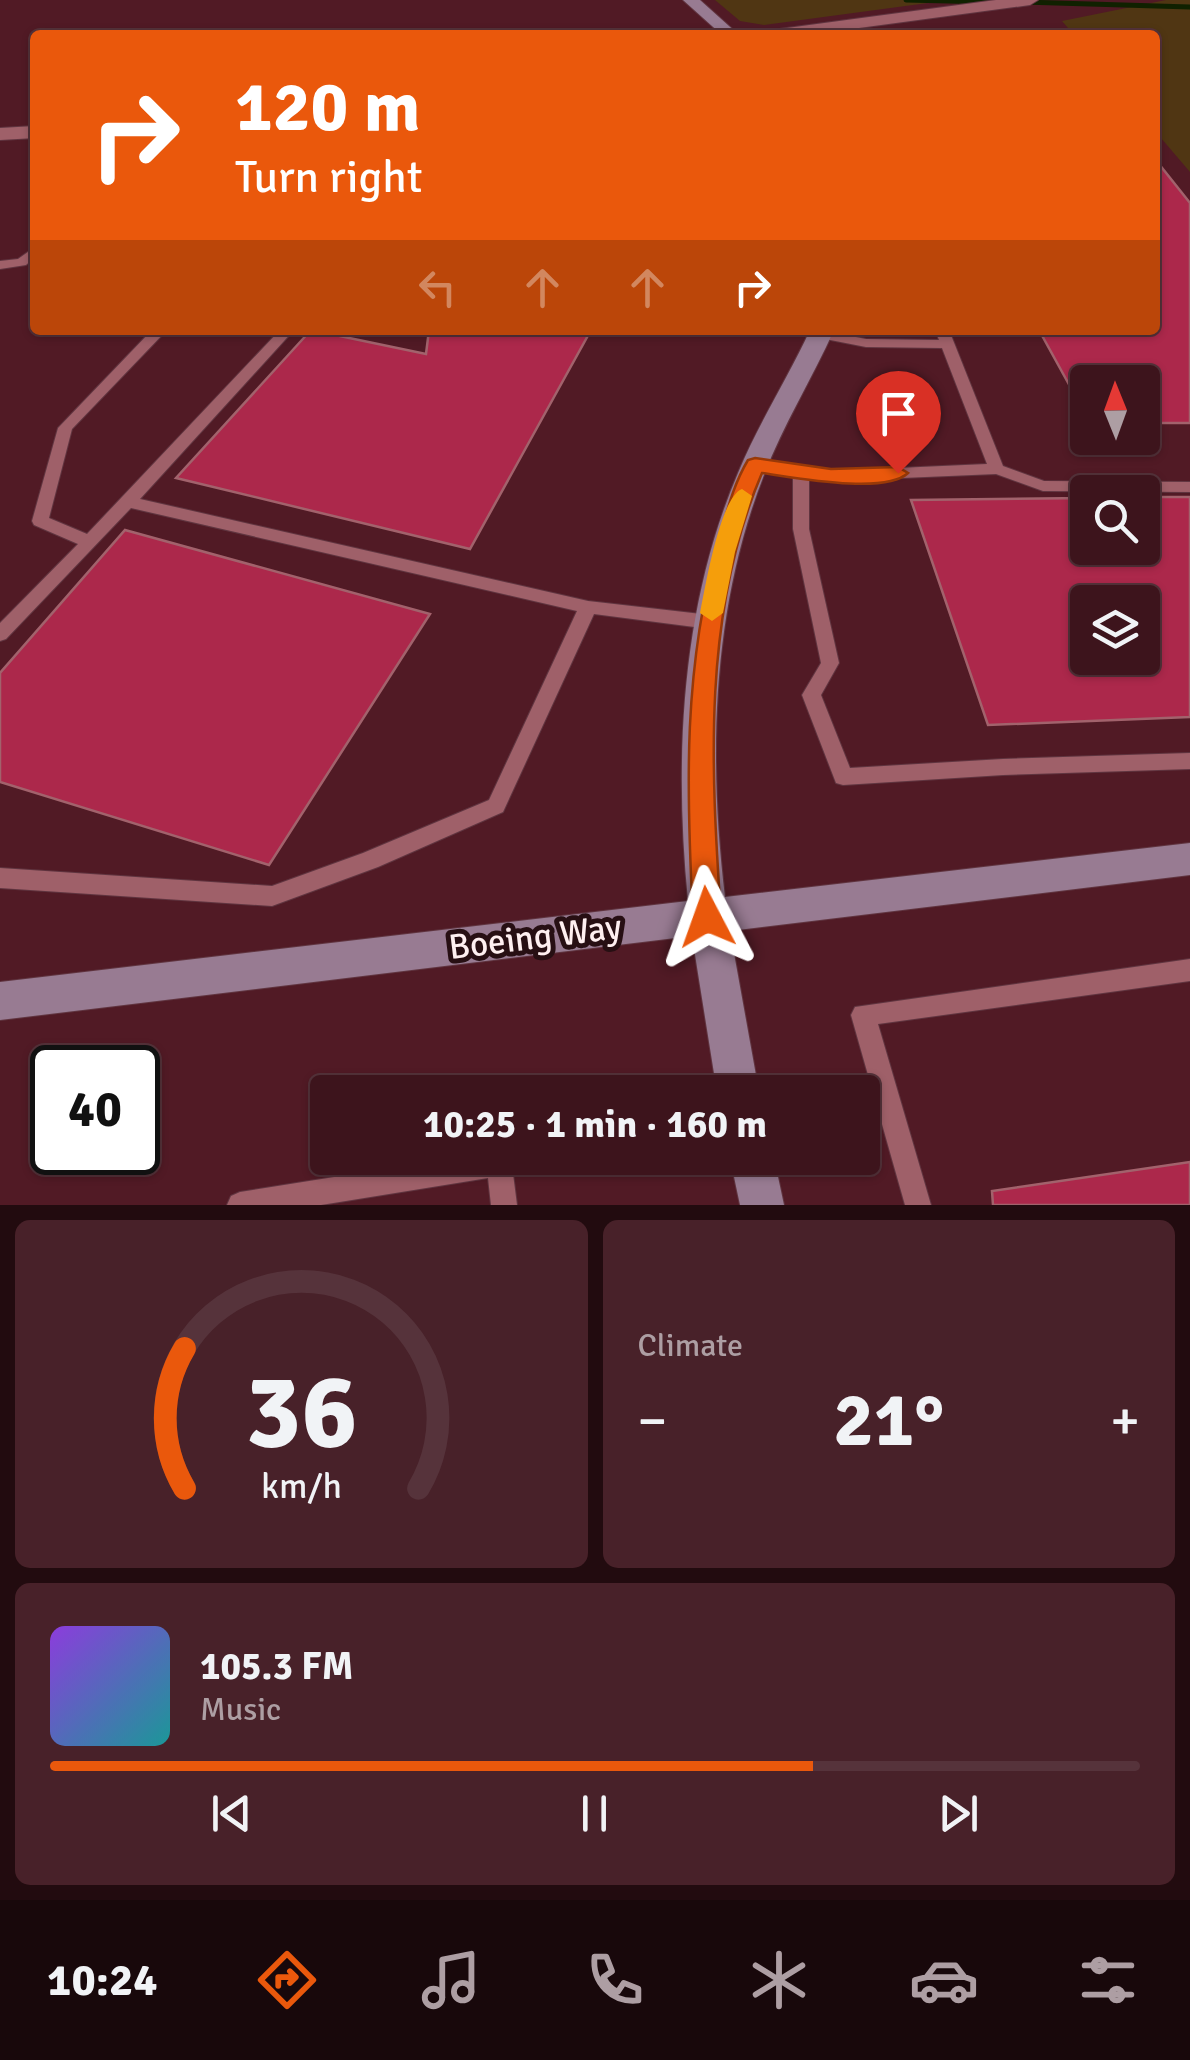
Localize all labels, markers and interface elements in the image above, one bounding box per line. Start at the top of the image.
text: 120 m [235,64,420,150]
icon: right [70,70,200,200]
text: Turn right [235,150,423,205]
icon: left [410,260,465,315]
icon: ahead [515,260,570,315]
icon: ahead [620,260,675,315]
icon: right [725,260,780,315]
north arrow [1070,365,1160,455]
map controls [1070,365,1160,675]
pin [856,371,941,474]
icon: arrive [871,386,926,441]
button: search [1070,475,1160,565]
button: layers [1070,585,1160,675]
position arrow [655,865,759,969]
street label: Boeing Way [446,905,624,969]
speed limit sign: 40 [30,1045,160,1175]
text: 10:25 · 1 min · 160 m [423,1101,767,1148]
text: Climate [638,1326,743,1365]
text: 36 [245,1348,357,1476]
text: 21° [833,1374,944,1467]
text: − [638,1387,667,1455]
text: + [1110,1387,1140,1455]
text: km/h [261,1464,342,1508]
text: 105.3 FM [200,1643,353,1690]
text: Music [200,1690,281,1729]
icon: previous [204,1786,259,1841]
icon: pause [567,1786,622,1841]
icon: next [931,1786,986,1841]
icon: directions [252,1945,322,2015]
icon: music [416,1945,486,2015]
icon: phone [580,1945,650,2015]
icon: climate [744,1945,814,2015]
icon: car [909,1945,979,2015]
icon: filters [1073,1945,1143,2015]
text: 10:24 [47,1953,158,2008]

